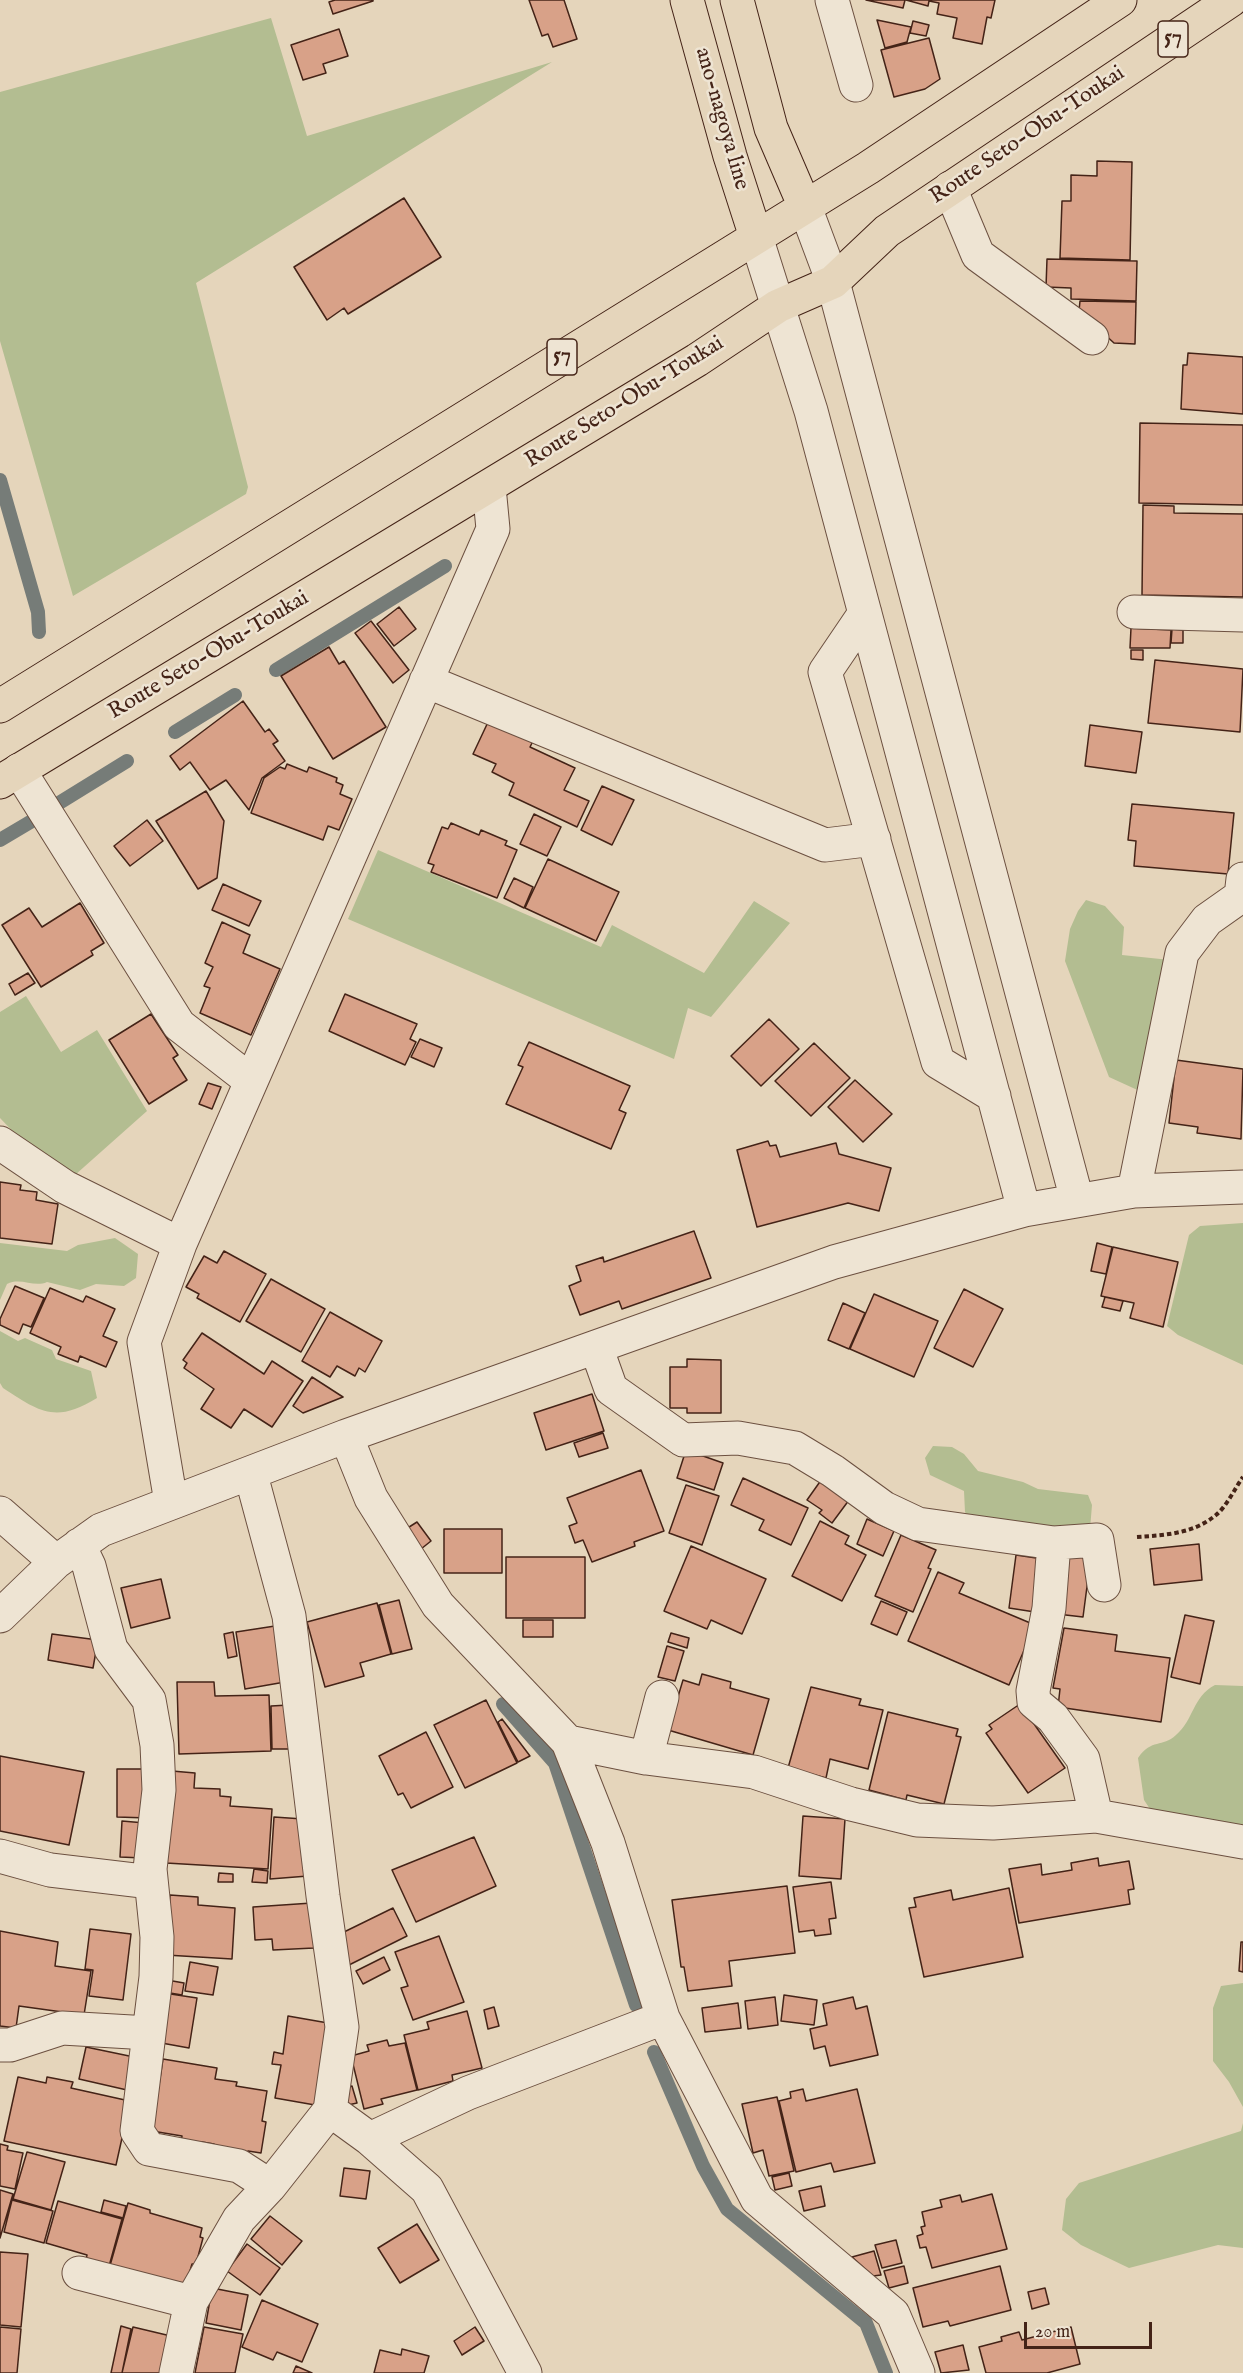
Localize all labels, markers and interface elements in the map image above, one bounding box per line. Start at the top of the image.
road number: 57 [1158,21,1188,57]
street label: ano-nagoya line [688,45,754,193]
street label: Route Seto-Obu-Toukai [926,61,1130,211]
street label: Route Seto-Obu-Toukai [521,331,729,475]
road number: 57 [547,339,577,375]
street label: Route Seto-Obu-Toukai [104,586,314,726]
scale bar [1027,2310,1154,2348]
text: 20 m [1035,2321,1070,2344]

